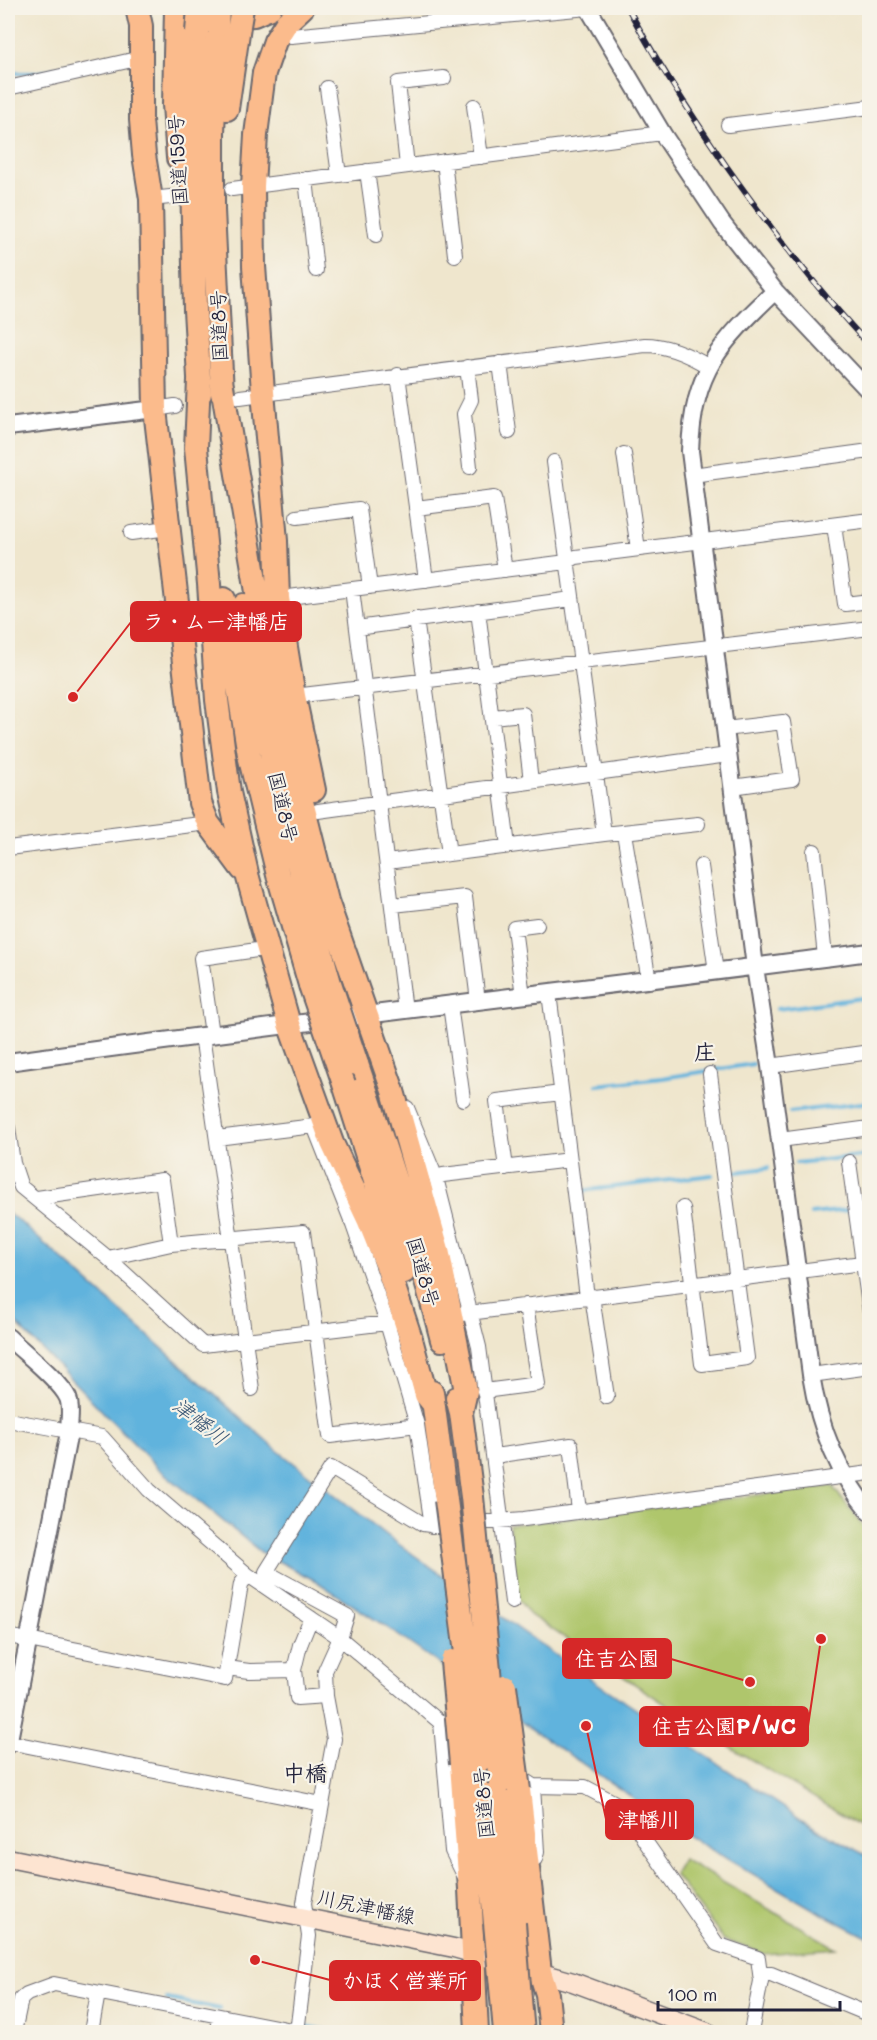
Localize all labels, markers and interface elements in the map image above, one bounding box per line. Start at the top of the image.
street label: 国道159号 [162,113,192,207]
street label: 国道8号 [204,290,232,363]
callout: ラ・ムー津幡店 [131,602,301,641]
text: ラ・ムー津幡店 [143,607,289,634]
street label: 国道8号 [263,769,305,845]
district label: 庄 [694,1037,716,1066]
street label: 国道8号 [402,1233,446,1310]
water label: 津幡川 [168,1391,234,1451]
callout: 住吉公園 [563,1639,671,1678]
text: 住吉公園 [575,1644,659,1671]
callout: 住吉公園P/WC [640,1707,808,1746]
text: 住吉公園P/WC [652,1712,796,1739]
district label: 中橋 [283,1758,327,1787]
street label: 国道8号 [467,1766,499,1840]
callout: 津幡川 [606,1800,693,1839]
text: 津幡川 [618,1805,681,1832]
street label: 川尻津幡線 [315,1883,418,1929]
callout: かほく営業所 [330,1961,480,2000]
text: かほく営業所 [342,1966,468,1993]
scale bar [658,1974,840,2012]
text: 100 m [667,1982,717,2006]

